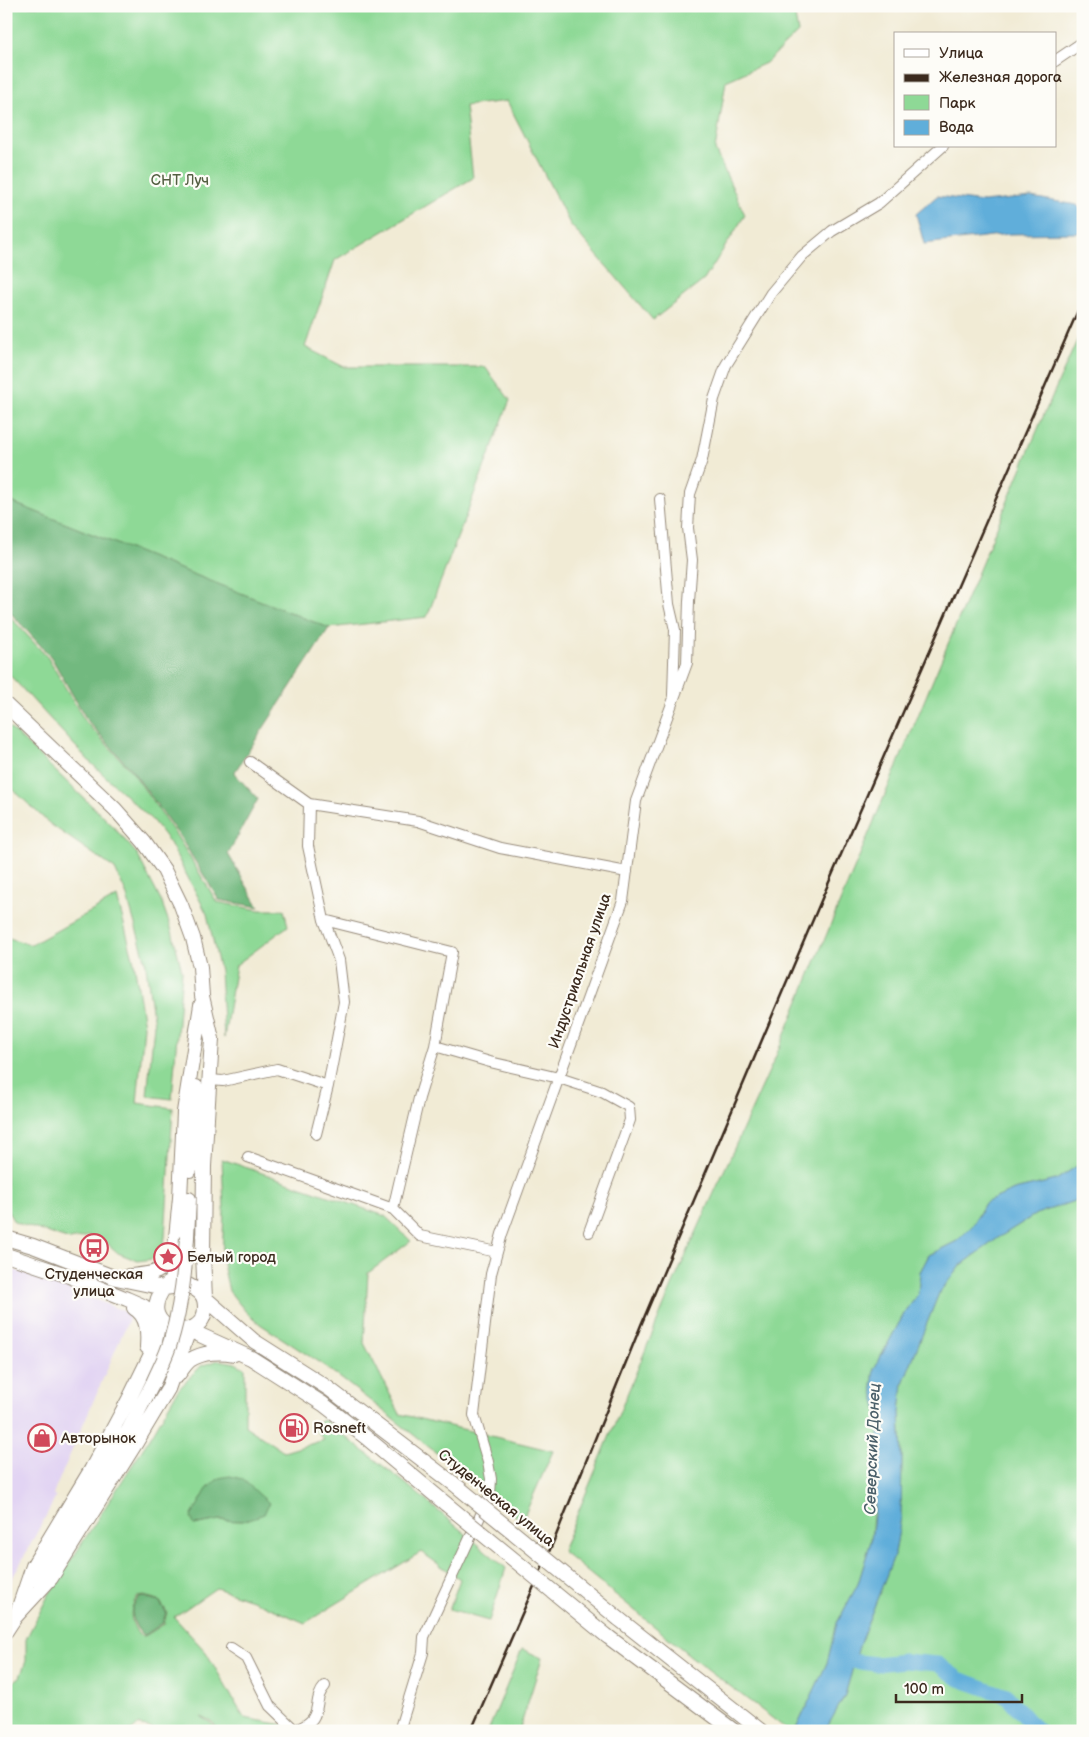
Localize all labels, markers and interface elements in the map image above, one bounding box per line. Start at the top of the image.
legend [894,32,1056,148]
text: Улица [939,44,984,63]
text: Железная дорога [939,68,1062,87]
text: Парк [939,94,976,113]
text: Вода [939,118,974,137]
park label: СНТ Луч [151,171,209,190]
street label: Индустриальная улица [545,891,616,1051]
bus stop icon: Студенческая улица [79,1233,109,1263]
place icon: Белый город [153,1242,183,1272]
place label: Белый город [187,1248,276,1267]
place label: Студенческая улица [45,1265,143,1301]
water label: Северский Донец [861,1383,885,1515]
fuel station icon: Rosneft [279,1413,309,1443]
place label: Rosneft [313,1419,367,1438]
shop icon: Авторынок [27,1423,57,1453]
place label: Авторынок [60,1429,136,1448]
street label: Студенческая улица [434,1445,558,1551]
scale bar [896,1672,1023,1704]
text: 100 m [904,1680,944,1699]

